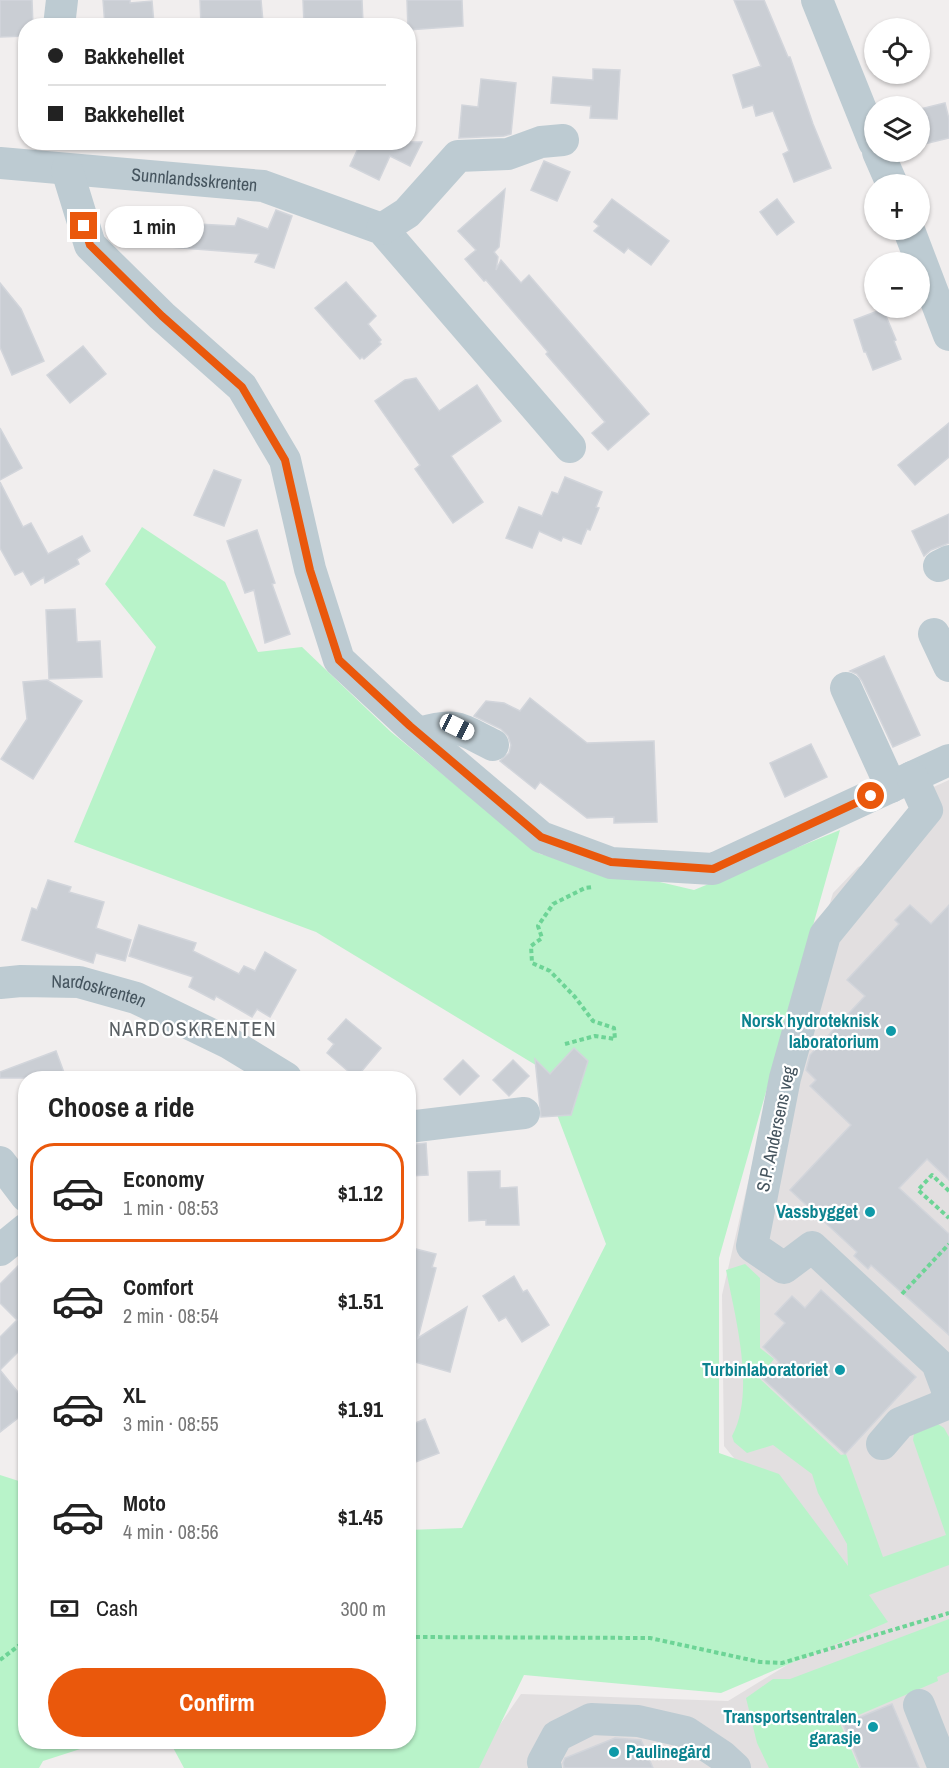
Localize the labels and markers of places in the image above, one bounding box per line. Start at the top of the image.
place label: Norsk hydroteknisk laboratorium [741,1008,880,1054]
marker: Norsk hydroteknisk laboratorium [884,1024,898,1038]
place label: Vassbygget [776,1199,858,1224]
marker: Vassbygget [863,1205,877,1219]
place label: Turbinlaboratoriet [702,1357,828,1382]
marker: Turbinlaboratoriet [833,1363,847,1377]
place label: Transportsentralen, garasje [723,1704,861,1750]
marker: Transportsentralen, garasje [866,1720,880,1734]
place label: Paulinegård [626,1739,711,1764]
marker: Paulinegård [607,1745,621,1759]

